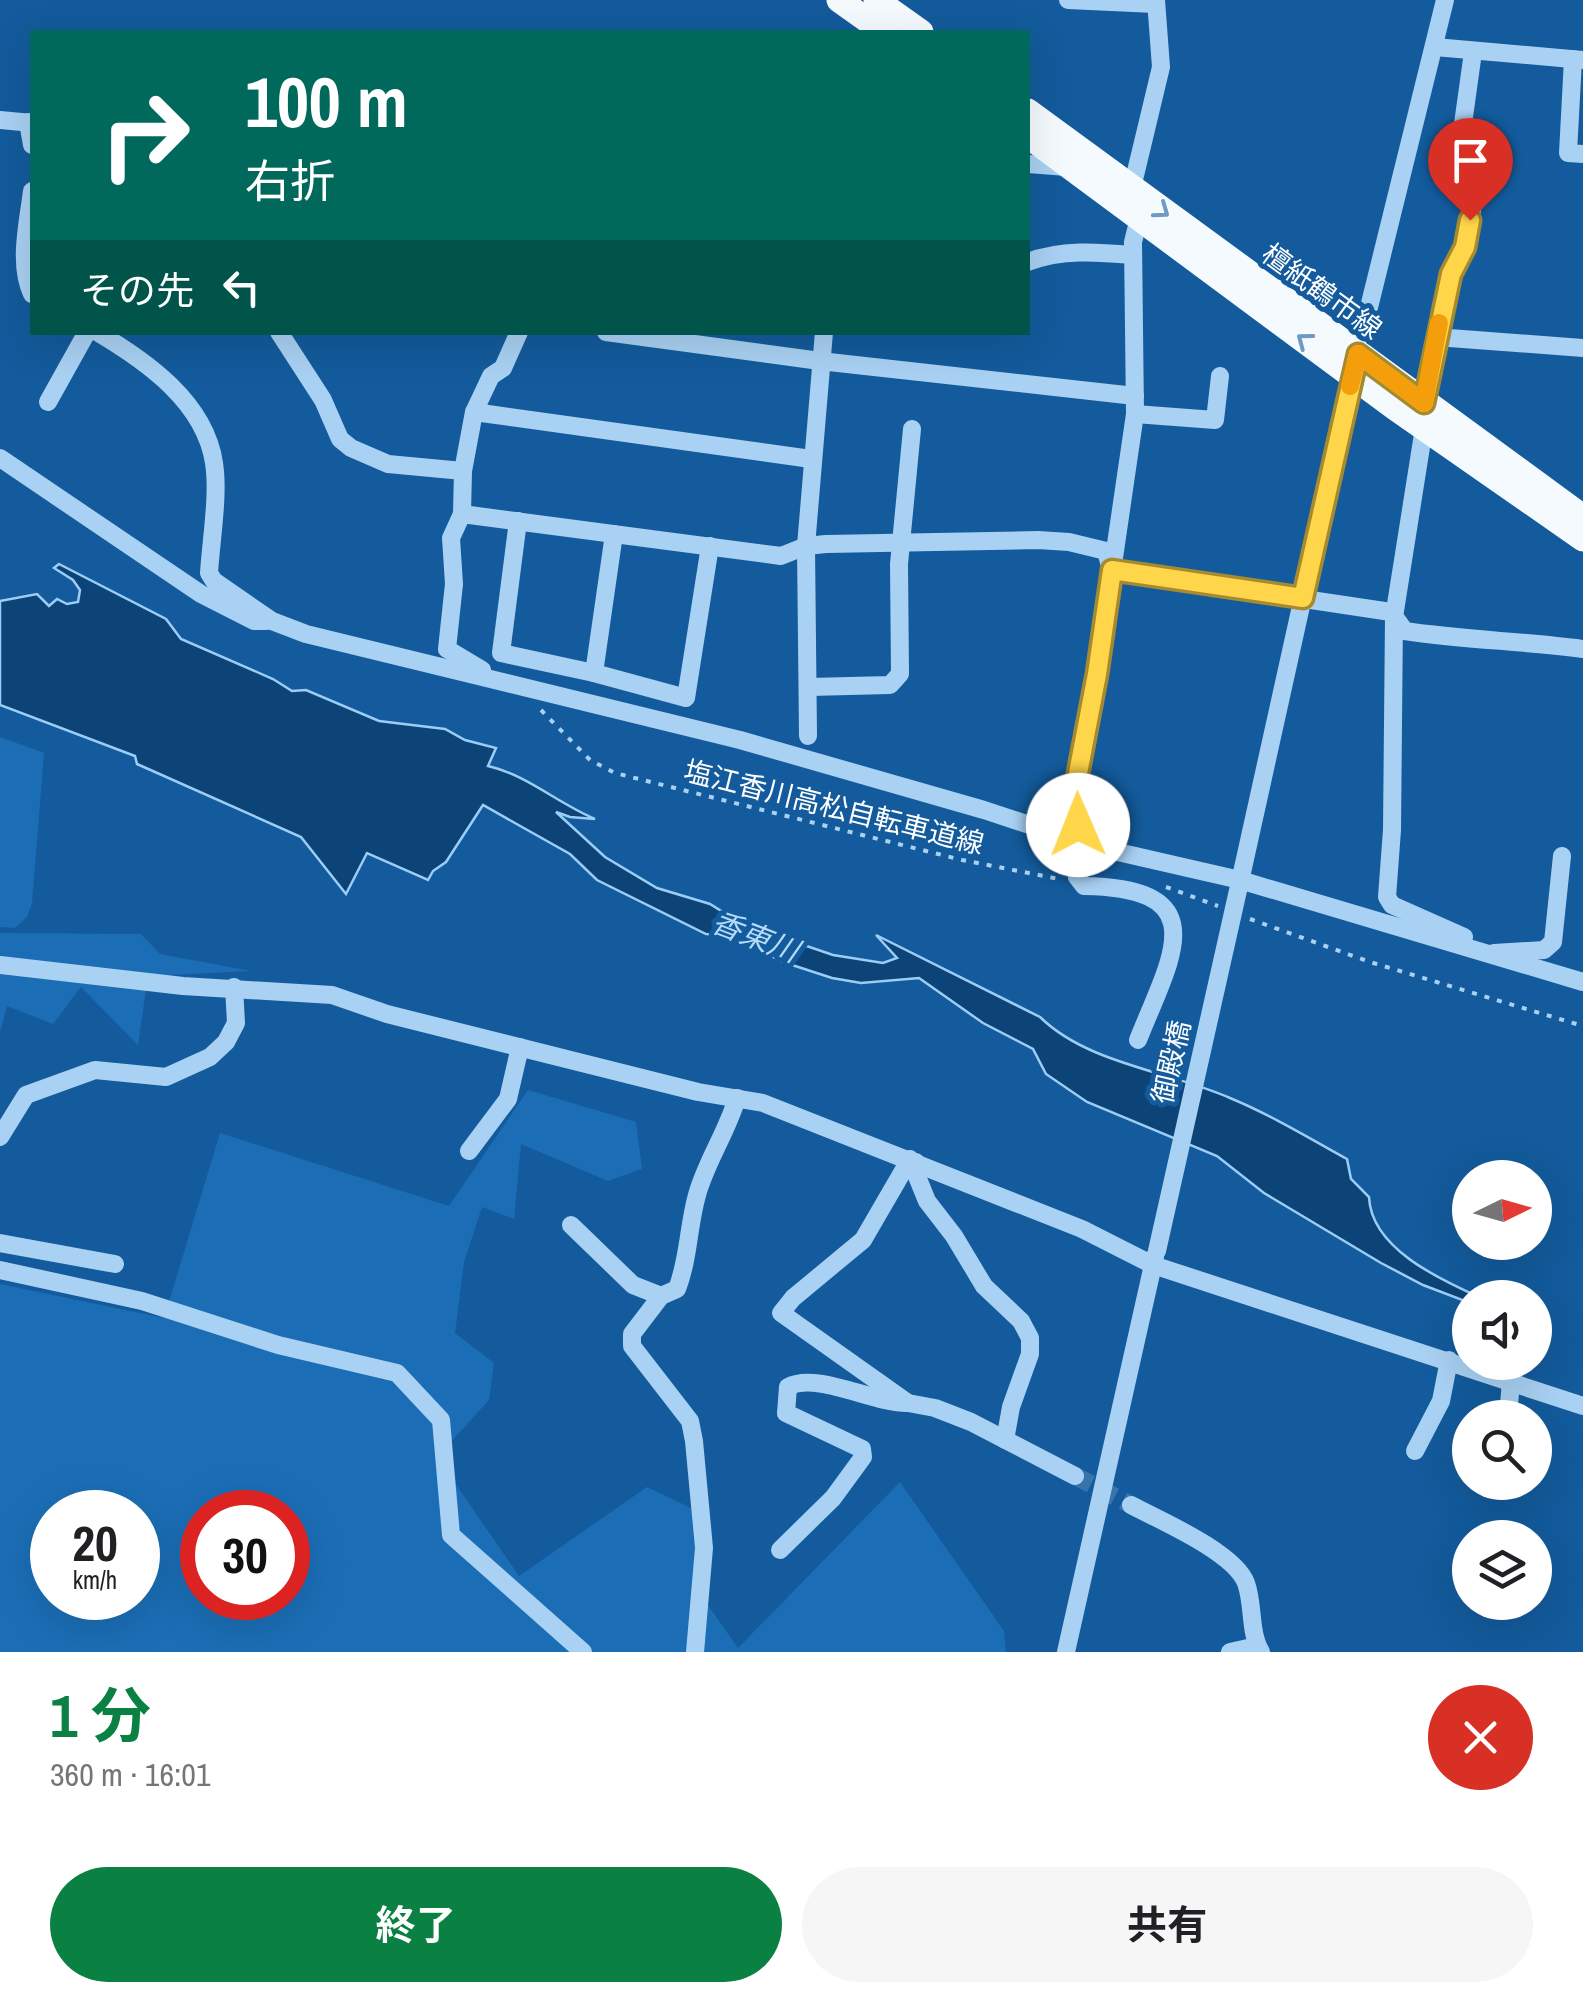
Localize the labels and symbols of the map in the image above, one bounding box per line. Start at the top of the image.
pin [1428,118,1513,221]
one-way arrow [1151,199,1169,216]
street label: 檀紙鶴市線 [1254,234,1390,348]
one-way arrow [1297,335,1315,352]
street label: 塩江香川高松自転車道線 [680,751,988,863]
position arrow [1026,773,1130,877]
water label: 香東川 [706,901,807,972]
street label: 御殿橋 [1143,1017,1199,1107]
north arrow [1452,1160,1552,1260]
speed limit sign: 30 [180,1490,310,1620]

